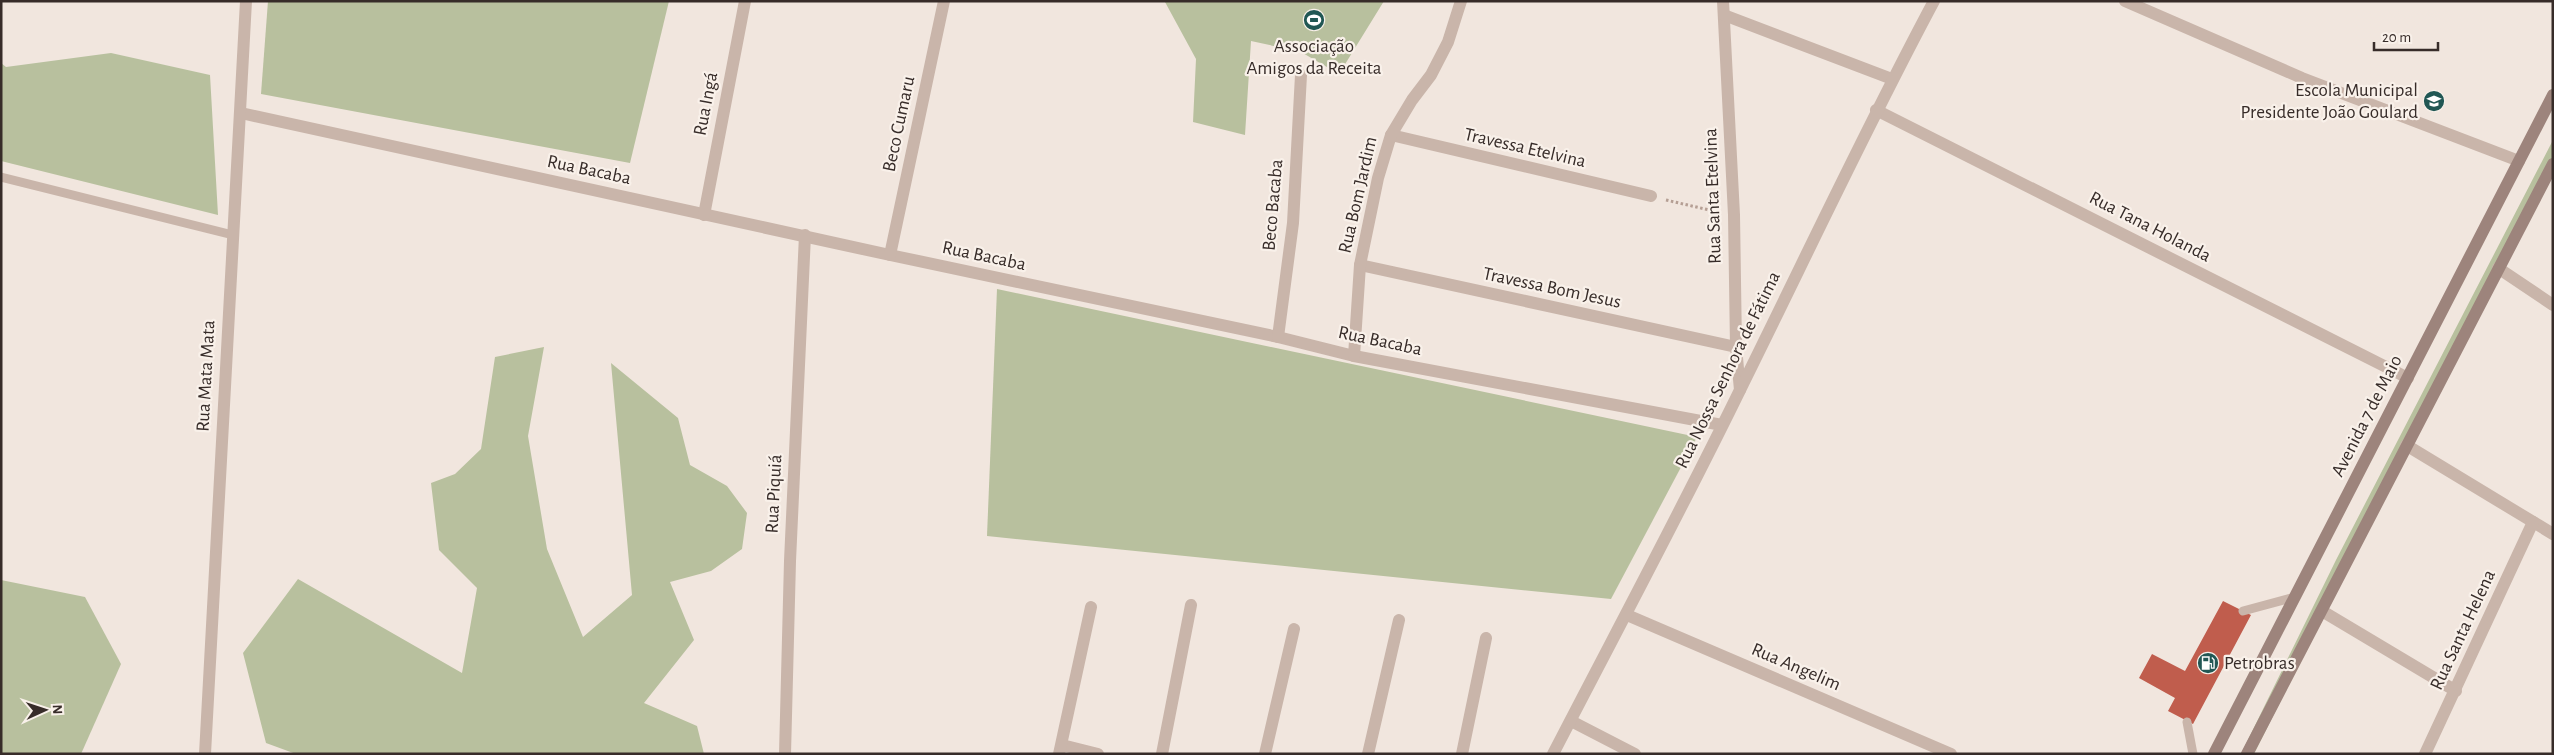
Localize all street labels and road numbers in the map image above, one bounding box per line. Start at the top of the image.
street label: Rua Ingá [691,70,721,137]
street label: Beco Cumaru [880,74,918,174]
street label: Travessa Etelvina [1462,125,1588,171]
street label: Rua Santa Etelvina [1701,128,1725,264]
street label: Rua Bom Jardim [1335,135,1381,255]
street label: Rua Bacaba [545,152,633,188]
street label: Beco Bacaba [1260,158,1286,252]
street label: Rua Tana Holanda [2086,188,2214,266]
street label: Rua Bacaba [940,238,1028,274]
street label: Travessa Bom Jesus [1481,264,1623,312]
street label: Rua Nossa Senhora de Fátima [1672,268,1784,471]
street label: Rua Mata Mata [194,319,218,432]
street label: Rua Bacaba [1336,323,1424,359]
street label: Avenida 7 de Maio [2328,352,2406,480]
street label: Rua Piquiá [762,454,786,534]
street label: Rua Santa Helena [2427,567,2499,693]
street label: Rua Angelim [1749,640,1843,694]

